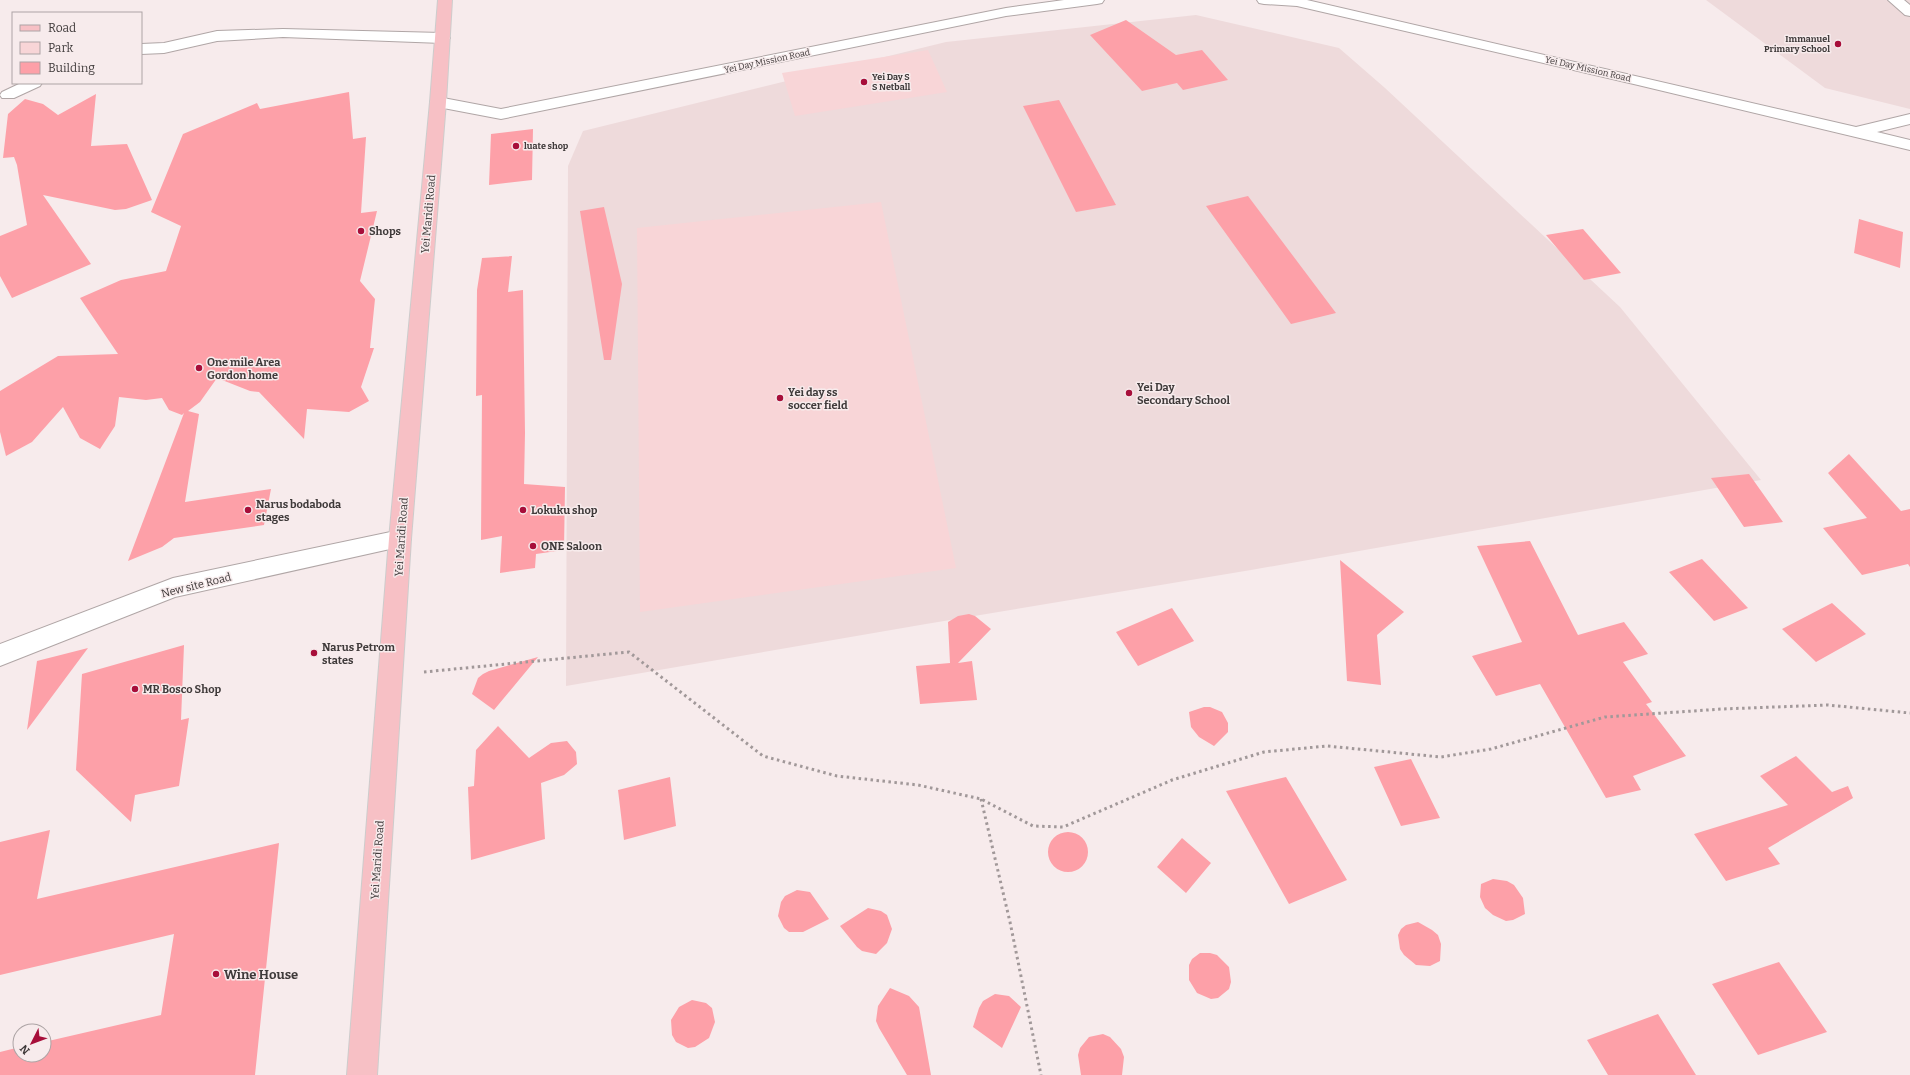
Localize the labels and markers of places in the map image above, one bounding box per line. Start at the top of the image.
place label: Immanuel Primary School [1764,34,1830,54]
marker: Immanuel Primary School [1833,39,1843,49]
place label: Yei Day S S Netball [872,72,910,92]
marker: Yei Day S S Netball [859,77,869,87]
marker: luate shop [511,141,521,151]
place label: luate shop [524,141,569,151]
place label: Shops [369,225,402,238]
marker: Shops [356,226,366,236]
place label: One mile Area Gordon home [207,356,281,382]
marker: One mile Area Gordon home [194,363,204,373]
place label: Yei Day Secondary School [1137,381,1230,407]
place label: Yei day ss soccer field [788,386,848,412]
marker: Yei Day Secondary School [1124,388,1134,398]
marker: Yei day ss soccer field [775,393,785,403]
place label: Narus bodaboda stages [256,498,342,524]
place label: Lokuku shop [531,504,598,517]
marker: Narus bodaboda stages [243,505,253,515]
marker: Lokuku shop [518,505,528,515]
place label: ONE Saloon [541,540,602,553]
marker: ONE Saloon [528,541,538,551]
place label: Narus Petrom states [322,641,395,667]
marker: Narus Petrom states [309,648,319,658]
place label: MR Bosco Shop [143,683,221,696]
marker: MR Bosco Shop [130,684,140,694]
place label: Wine House [224,967,298,982]
marker: Wine House [211,969,221,979]

